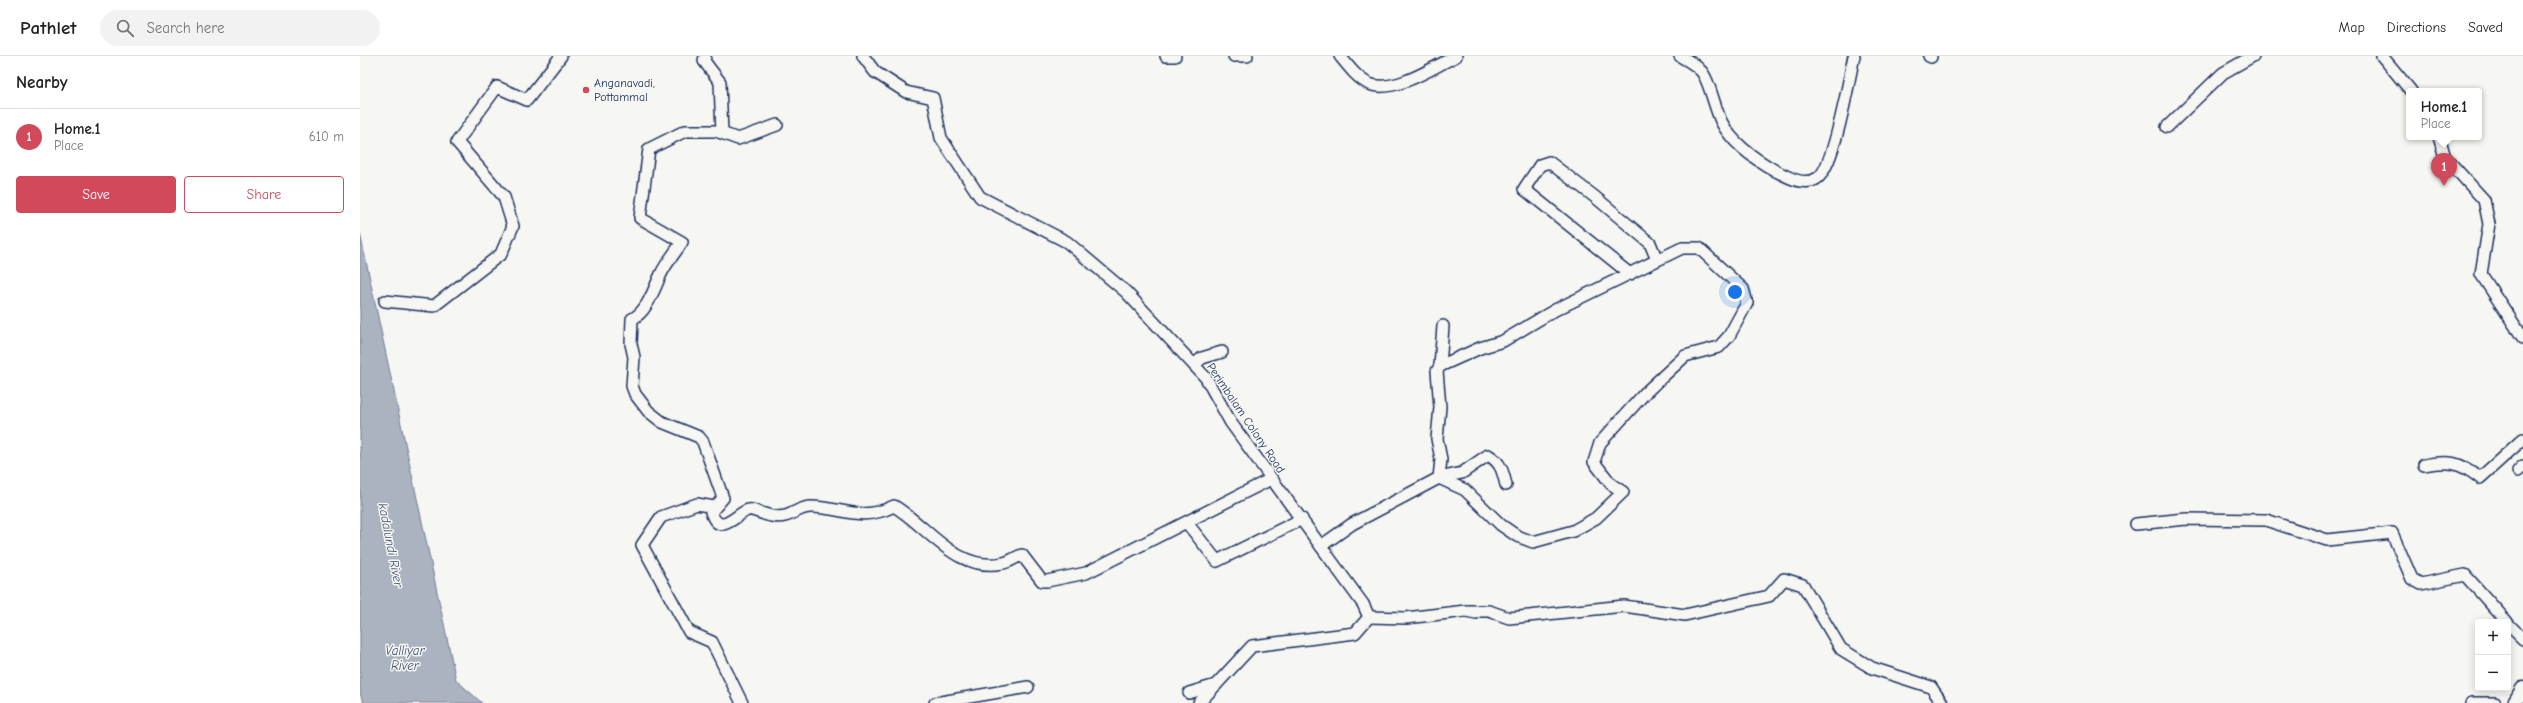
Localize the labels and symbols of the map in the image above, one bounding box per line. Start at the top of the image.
place label: Anganavadi, Pottammal [594,76,655,104]
marker: Anganavadi, Pottammal [581,85,591,95]
pin: 1 [2431,153,2457,186]
your location [1725,282,1745,302]
street label: Perimbalam Colony Road [1204,360,1288,476]
water label: kadalundi River [375,502,407,589]
water label: Valliyar River [385,643,426,673]

